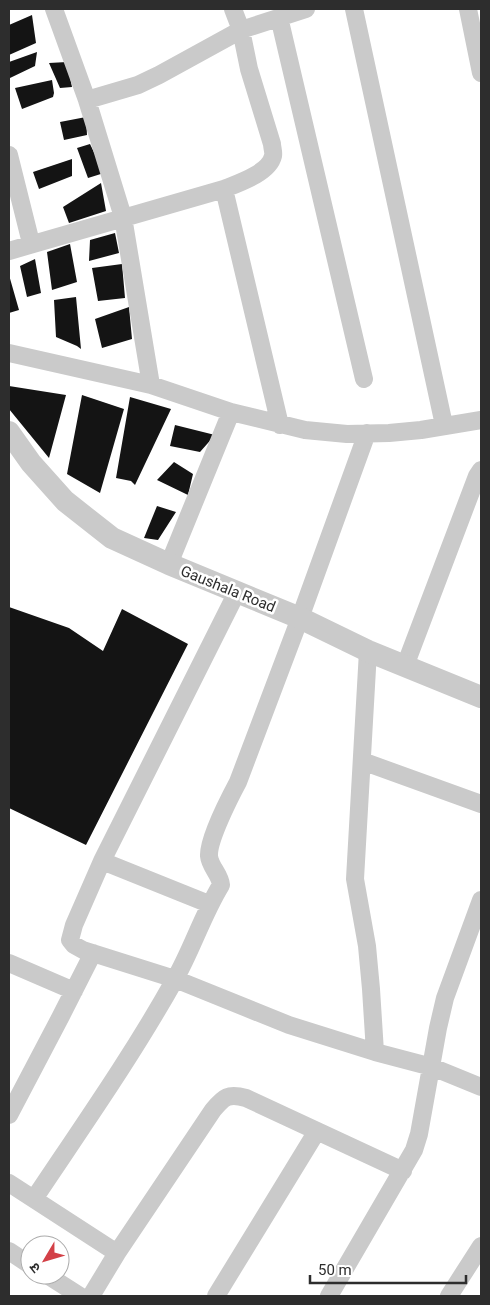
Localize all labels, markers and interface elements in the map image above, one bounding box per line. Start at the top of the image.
street label: Gaushala Road [178,562,278,616]
north arrow [20,1235,70,1285]
scale bar [310,1252,466,1284]
text: उ [25,1259,44,1276]
text: 50 m [318,1261,352,1279]

